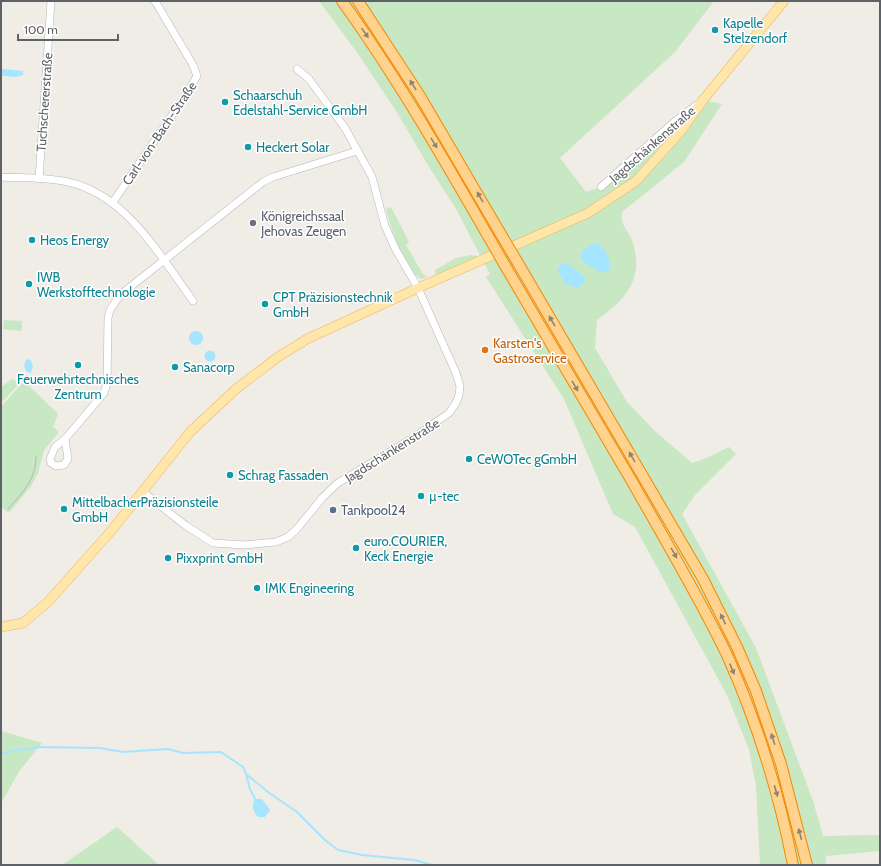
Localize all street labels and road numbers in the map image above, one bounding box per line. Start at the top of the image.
street label: Tuchschererstraße [33,52,55,152]
street label: Carl-von-Bach-Straße [118,78,200,188]
street label: Jagdschänkenstraße [605,102,698,186]
street label: Jagdschänkenstraße [341,414,443,486]

